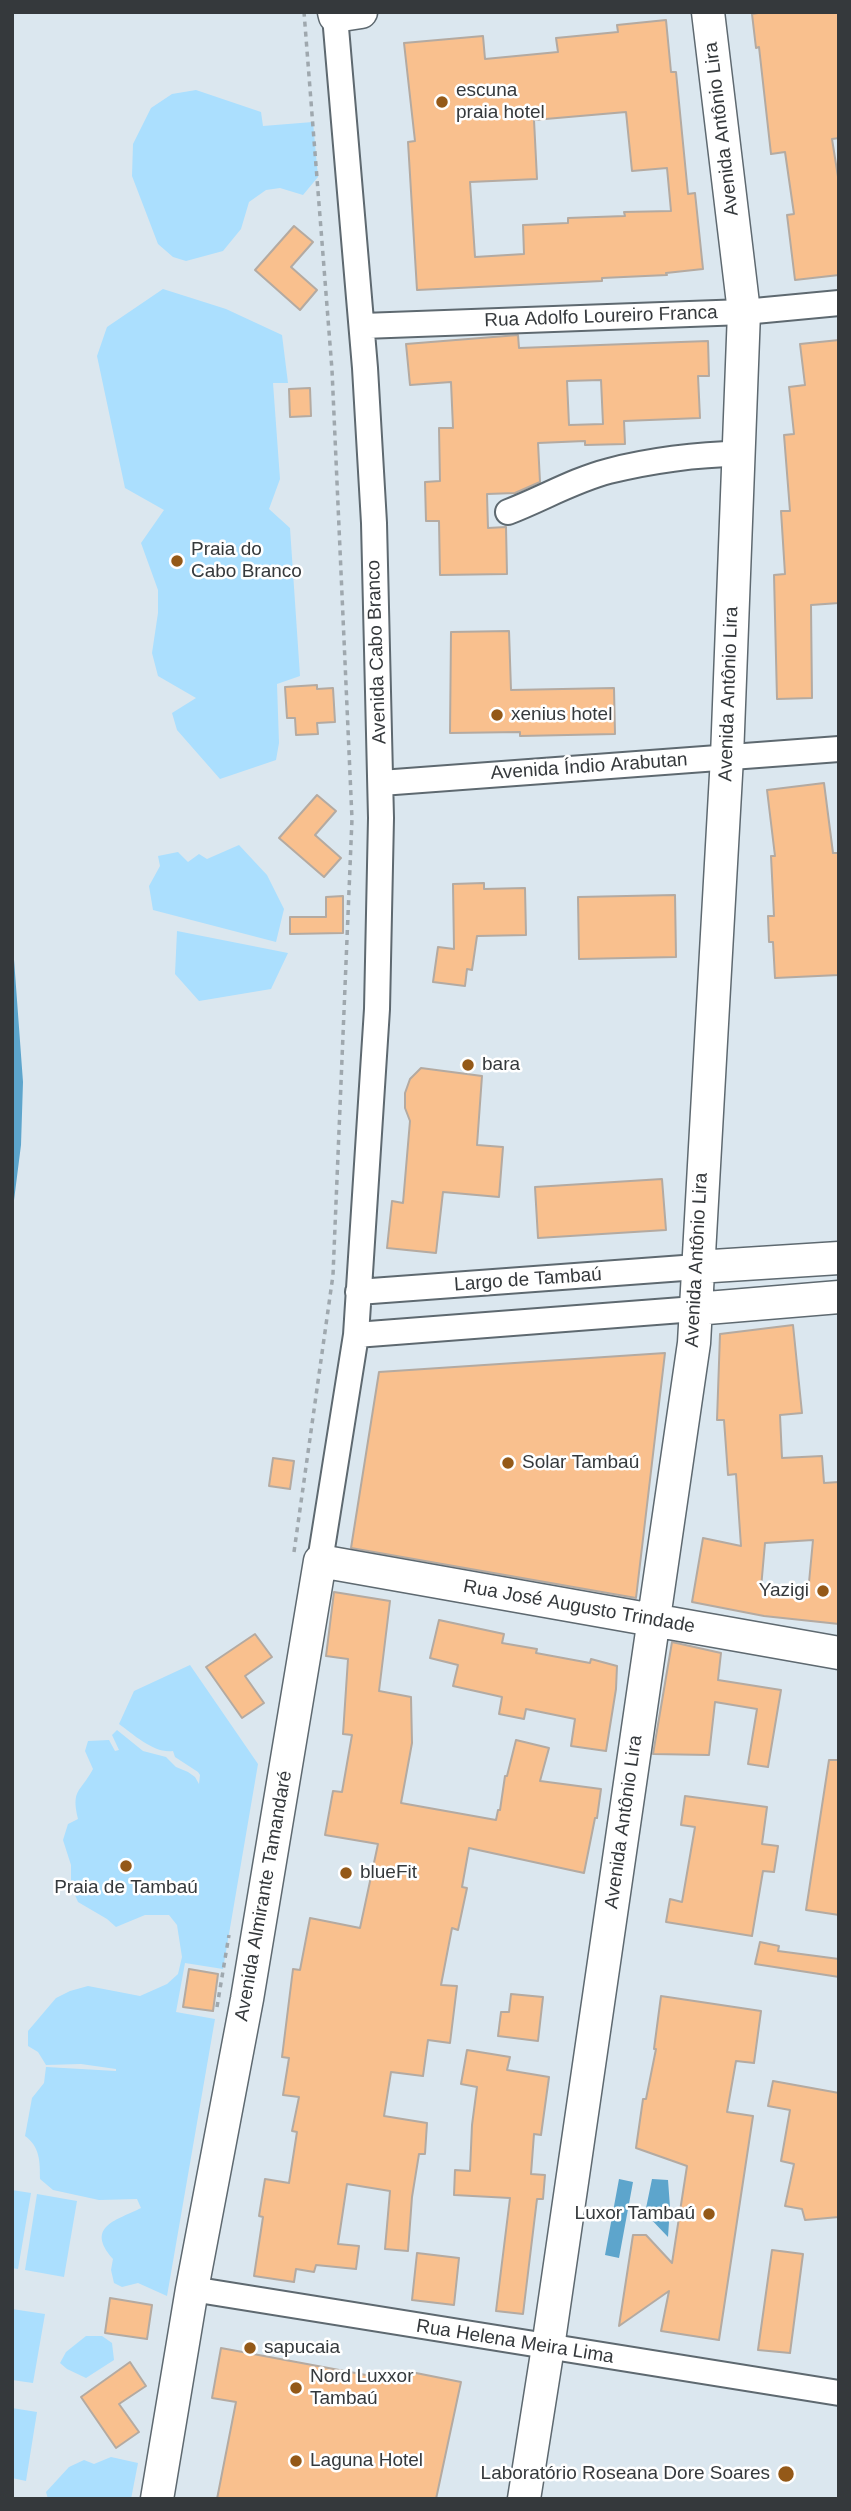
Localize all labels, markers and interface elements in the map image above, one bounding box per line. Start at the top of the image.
street label: Avenida Antônio Lira [700,41,744,217]
place label: escuna praia hotel [456,80,545,124]
marker: escuna praia hotel [434,94,450,110]
street label: Rua Adolfo Loureiro Franca [484,302,718,332]
place label: Praia do Cabo Branco [191,539,302,583]
marker: Praia do Cabo Branco [169,553,185,569]
street label: Avenida Cabo Branco [362,559,392,745]
street label: Avenida Antônio Lira [715,606,743,782]
place label: xenius hotel [511,704,612,726]
marker: xenius hotel [489,707,505,723]
street label: Avenida Índio Arabutan [490,749,688,785]
place label: bara [482,1054,520,1076]
marker: bara [460,1057,476,1073]
street label: Avenida Antônio Lira [681,1172,713,1348]
street label: Largo de Tambaú [453,1263,603,1297]
place label: Solar Tambaú [522,1452,639,1474]
marker: Solar Tambaú [500,1455,516,1471]
street label: Rua José Augusto Trindade [461,1575,697,1639]
place label: Yazigi [759,1580,809,1602]
marker: Yazigi [815,1583,831,1599]
street label: Avenida Antônio Lira [601,1734,647,1910]
street label: Avenida Almirante Tamandaré [231,1769,297,2023]
marker: Praia de Tambaú [118,1858,134,1874]
place label: blueFit [360,1862,417,1884]
marker: blueFit [338,1865,354,1881]
place label: Praia de Tambaú [54,1877,198,1899]
place label: Luxor Tambaú [575,2203,695,2225]
marker: Luxor Tambaú [701,2206,717,2222]
street label: Rua Helena Meira Lima [415,2315,615,2369]
place label: sapucaia [264,2337,340,2359]
marker: sapucaia [242,2340,258,2356]
place label: Nord Luxxor Tambaú [310,2366,413,2410]
marker: Nord Luxxor Tambaú [288,2380,304,2396]
place label: Laguna Hotel [310,2450,423,2472]
marker: Laguna Hotel [288,2453,304,2469]
place label: Laboratório Roseana Dore Soares [481,2463,770,2485]
marker: Laboratório Roseana Dore Soares [776,2464,796,2484]

